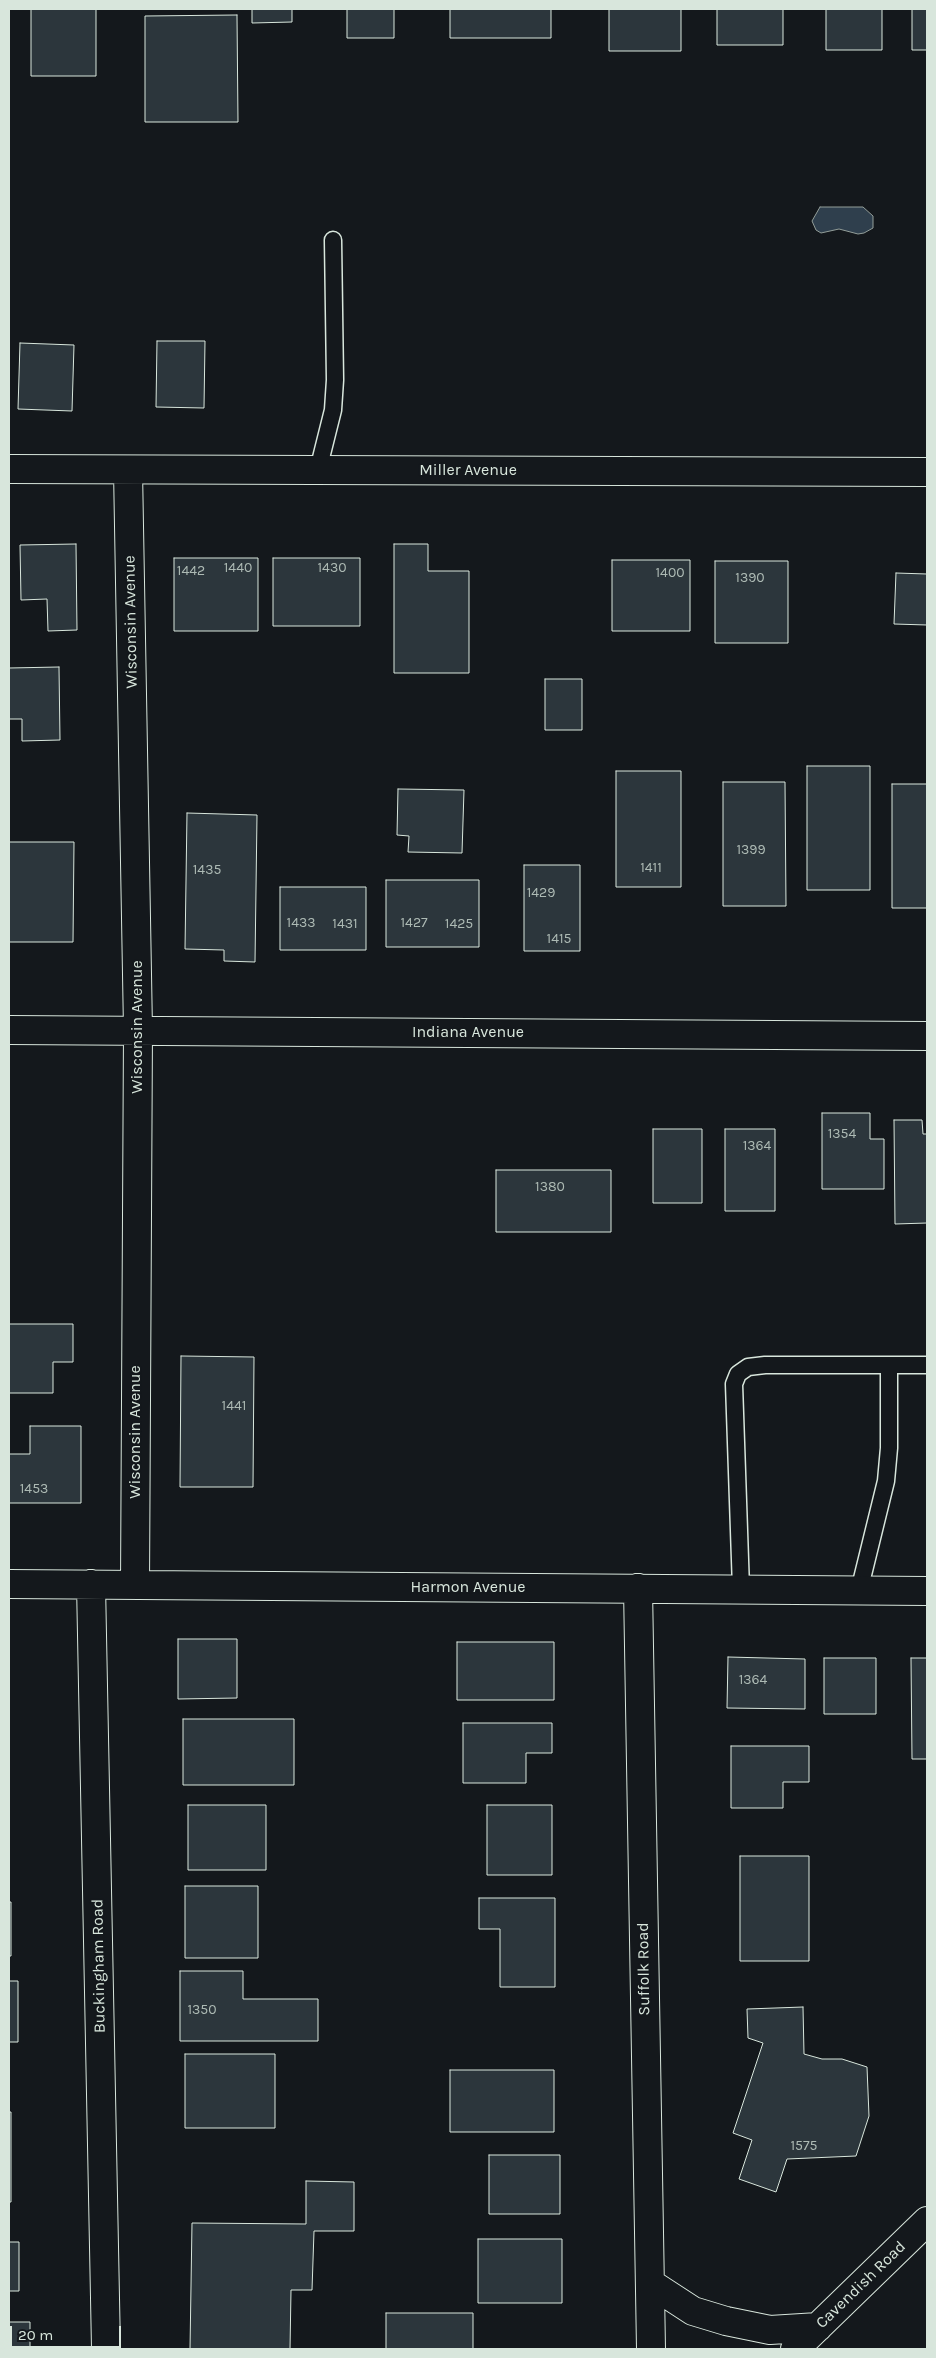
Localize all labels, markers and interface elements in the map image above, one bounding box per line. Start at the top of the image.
street label: Miller Avenue [419,460,517,480]
street label: Wisconsin Avenue [120,555,142,689]
house number: 1440 [224,560,252,576]
house number: 1430 [317,560,347,576]
house number: 1442 [177,563,205,579]
house number: 1400 [655,565,685,581]
house number: 1390 [735,570,765,586]
house number: 1399 [736,842,766,858]
house number: 1411 [640,860,662,876]
house number: 1435 [193,862,221,878]
house number: 1429 [527,885,555,901]
house number: 1433 [287,915,315,931]
house number: 1427 [400,915,428,931]
house number: 1431 [332,916,358,932]
house number: 1425 [445,916,473,932]
house number: 1415 [547,931,571,947]
street label: Wisconsin Avenue [127,960,147,1094]
street label: Indiana Avenue [412,1022,524,1042]
house number: 1354 [828,1126,856,1142]
house number: 1364 [743,1138,771,1154]
house number: 1380 [535,1179,565,1195]
street label: Wisconsin Avenue [125,1365,145,1499]
house number: 1441 [222,1398,246,1414]
house number: 1453 [20,1481,48,1497]
street label: Harmon Avenue [410,1577,526,1597]
house number: 1364 [739,1672,767,1688]
street label: Buckingham Road [88,1899,110,2033]
street label: Suffolk Road [634,1922,654,2016]
house number: 1350 [187,2002,217,2018]
house number: 1575 [790,2138,818,2154]
street label: Cavendish Road [812,2237,910,2333]
scale bar [12,2316,124,2348]
text: 20 m [18,2326,53,2344]

